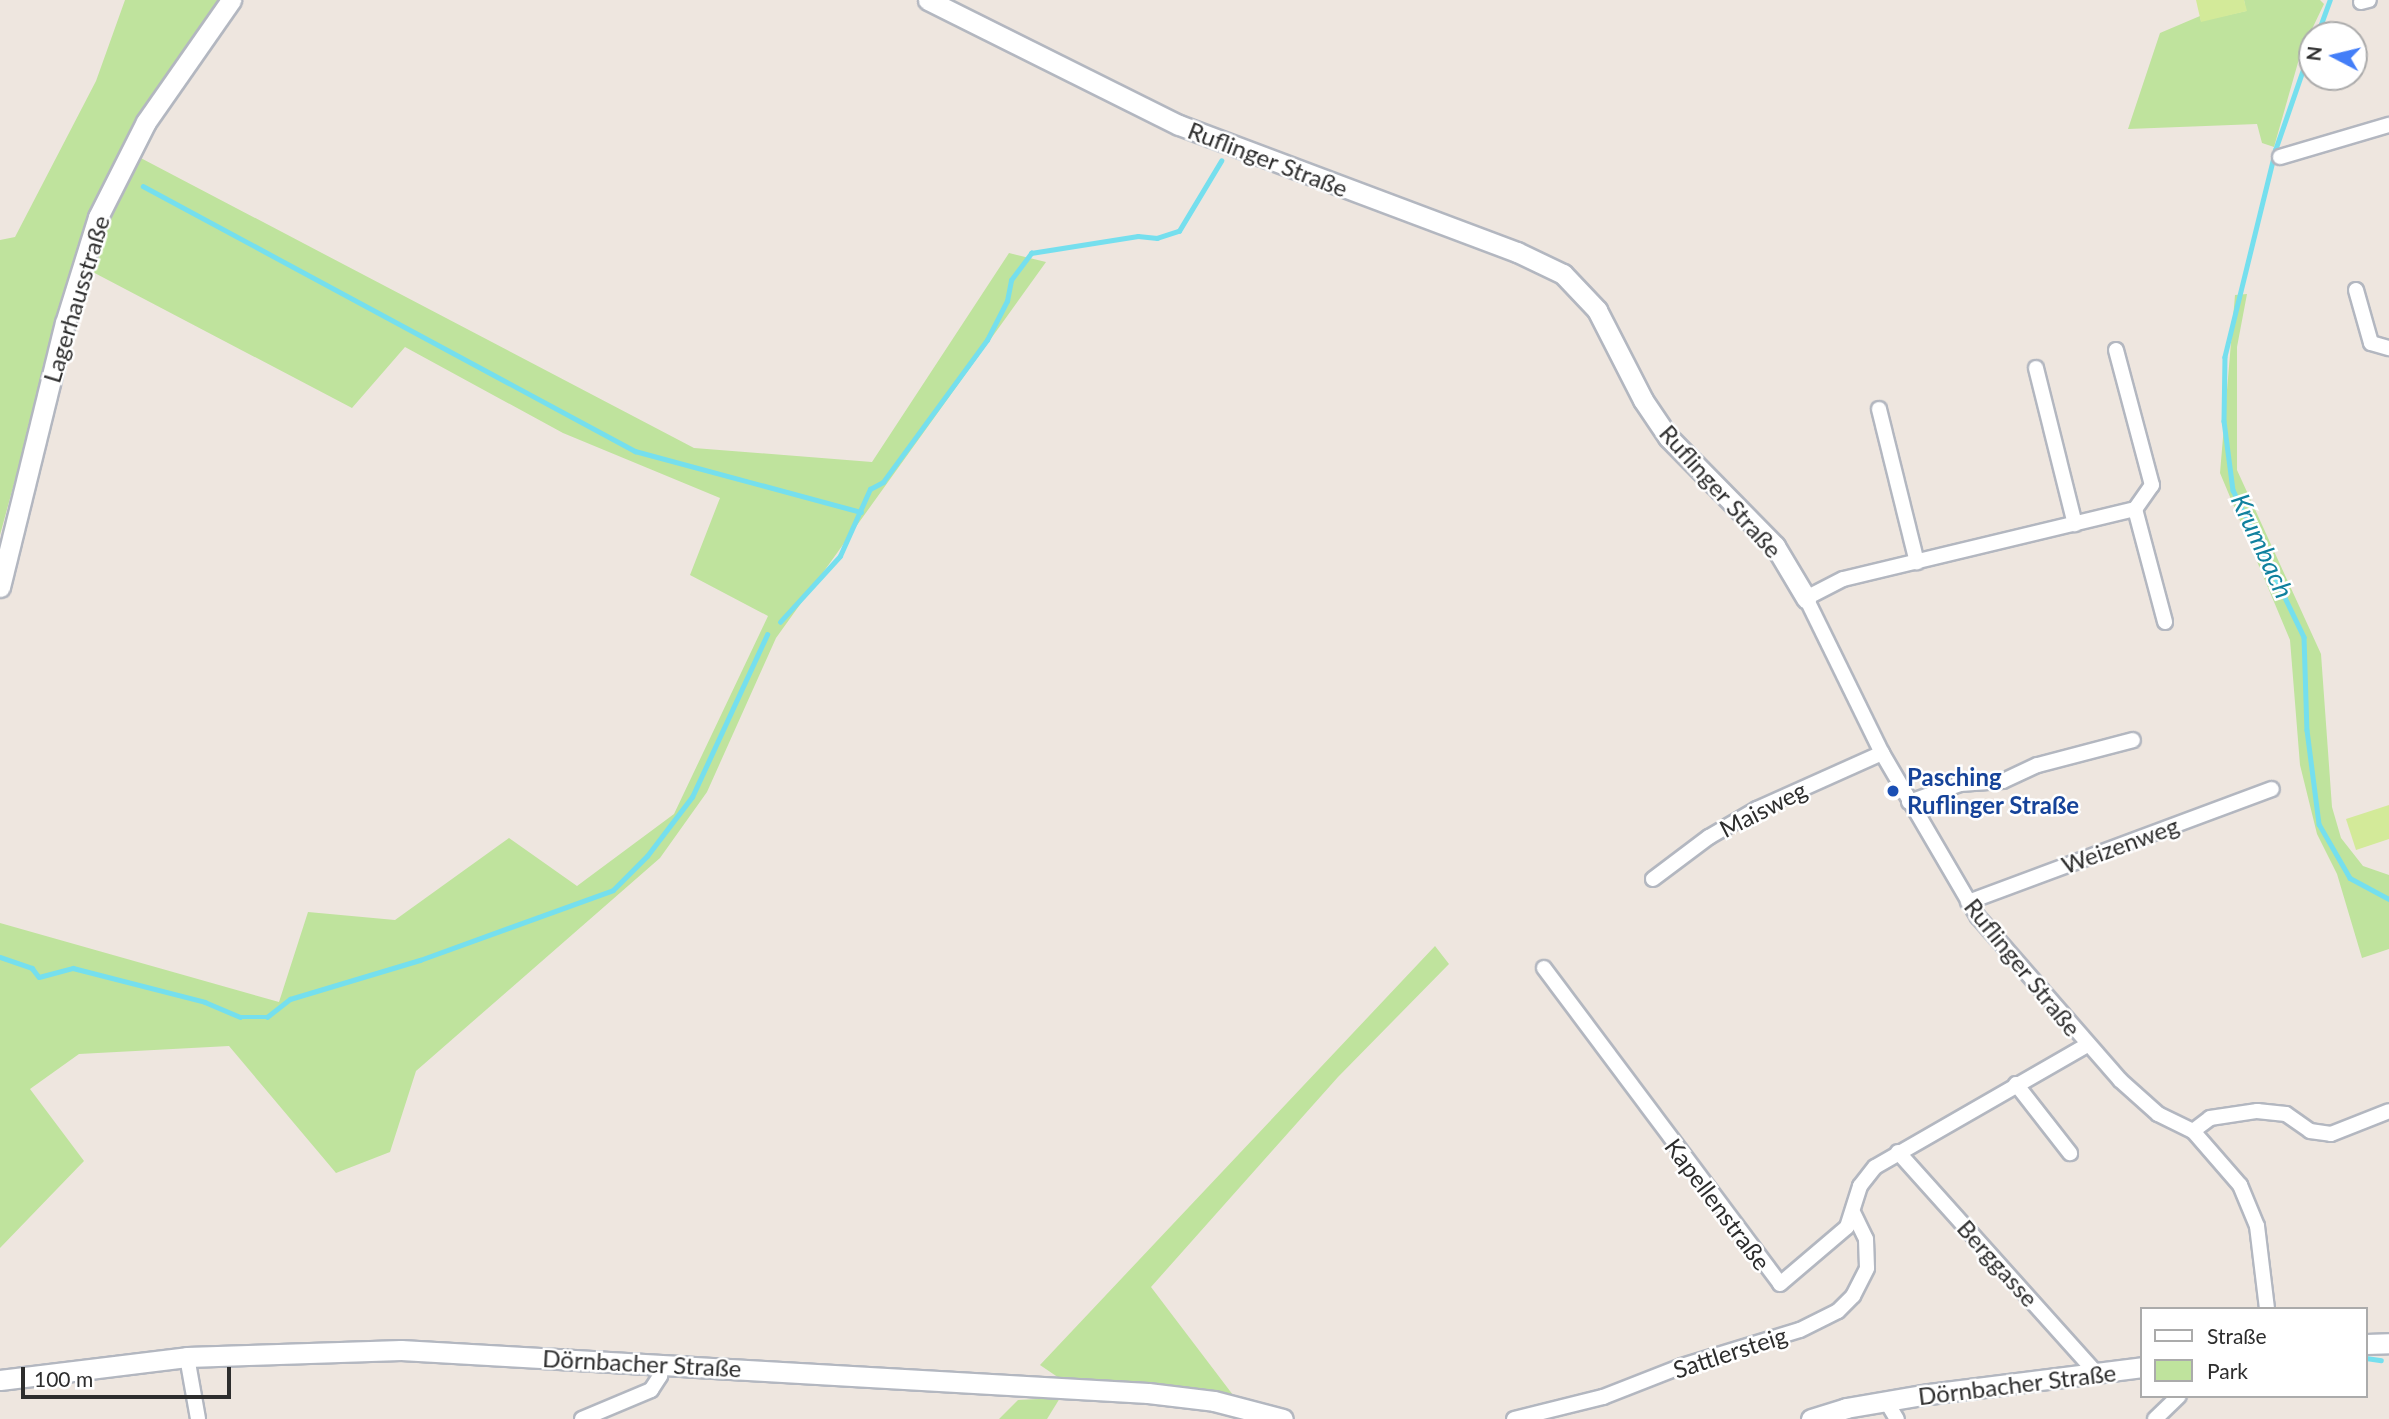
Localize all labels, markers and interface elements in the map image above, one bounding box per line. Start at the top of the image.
north arrow [2298,21,2368,91]
text: N [2301,45,2326,62]
street label: Ruflinger Straße [1184,115,1352,203]
street label: Lagerhausstraße [37,212,115,386]
street label: Ruflinger Straße [1654,418,1788,564]
water label: Krumbach [2224,489,2300,603]
place label: Pasching Ruflinger Straße [1907,763,2080,819]
street label: Maisweg [1715,775,1811,843]
marker: Pasching Ruflinger Straße [1885,783,1901,799]
street label: Weizenweg [2058,811,2182,879]
street label: Ruflinger Straße [1959,892,2087,1042]
street label: Kapellenstraße [1659,1133,1777,1275]
street label: Berggasse [1952,1214,2044,1312]
legend [2140,1307,2368,1398]
street label: Sattlersteig [1670,1320,1790,1384]
text: Straße [2207,1323,2267,1348]
street label: Dörnbacher Straße [542,1343,742,1383]
scale bar [24,1352,234,1396]
street label: Dörnbacher Straße [1916,1358,2118,1410]
text: Park [2207,1358,2248,1383]
text: 100 m [34,1366,93,1391]

